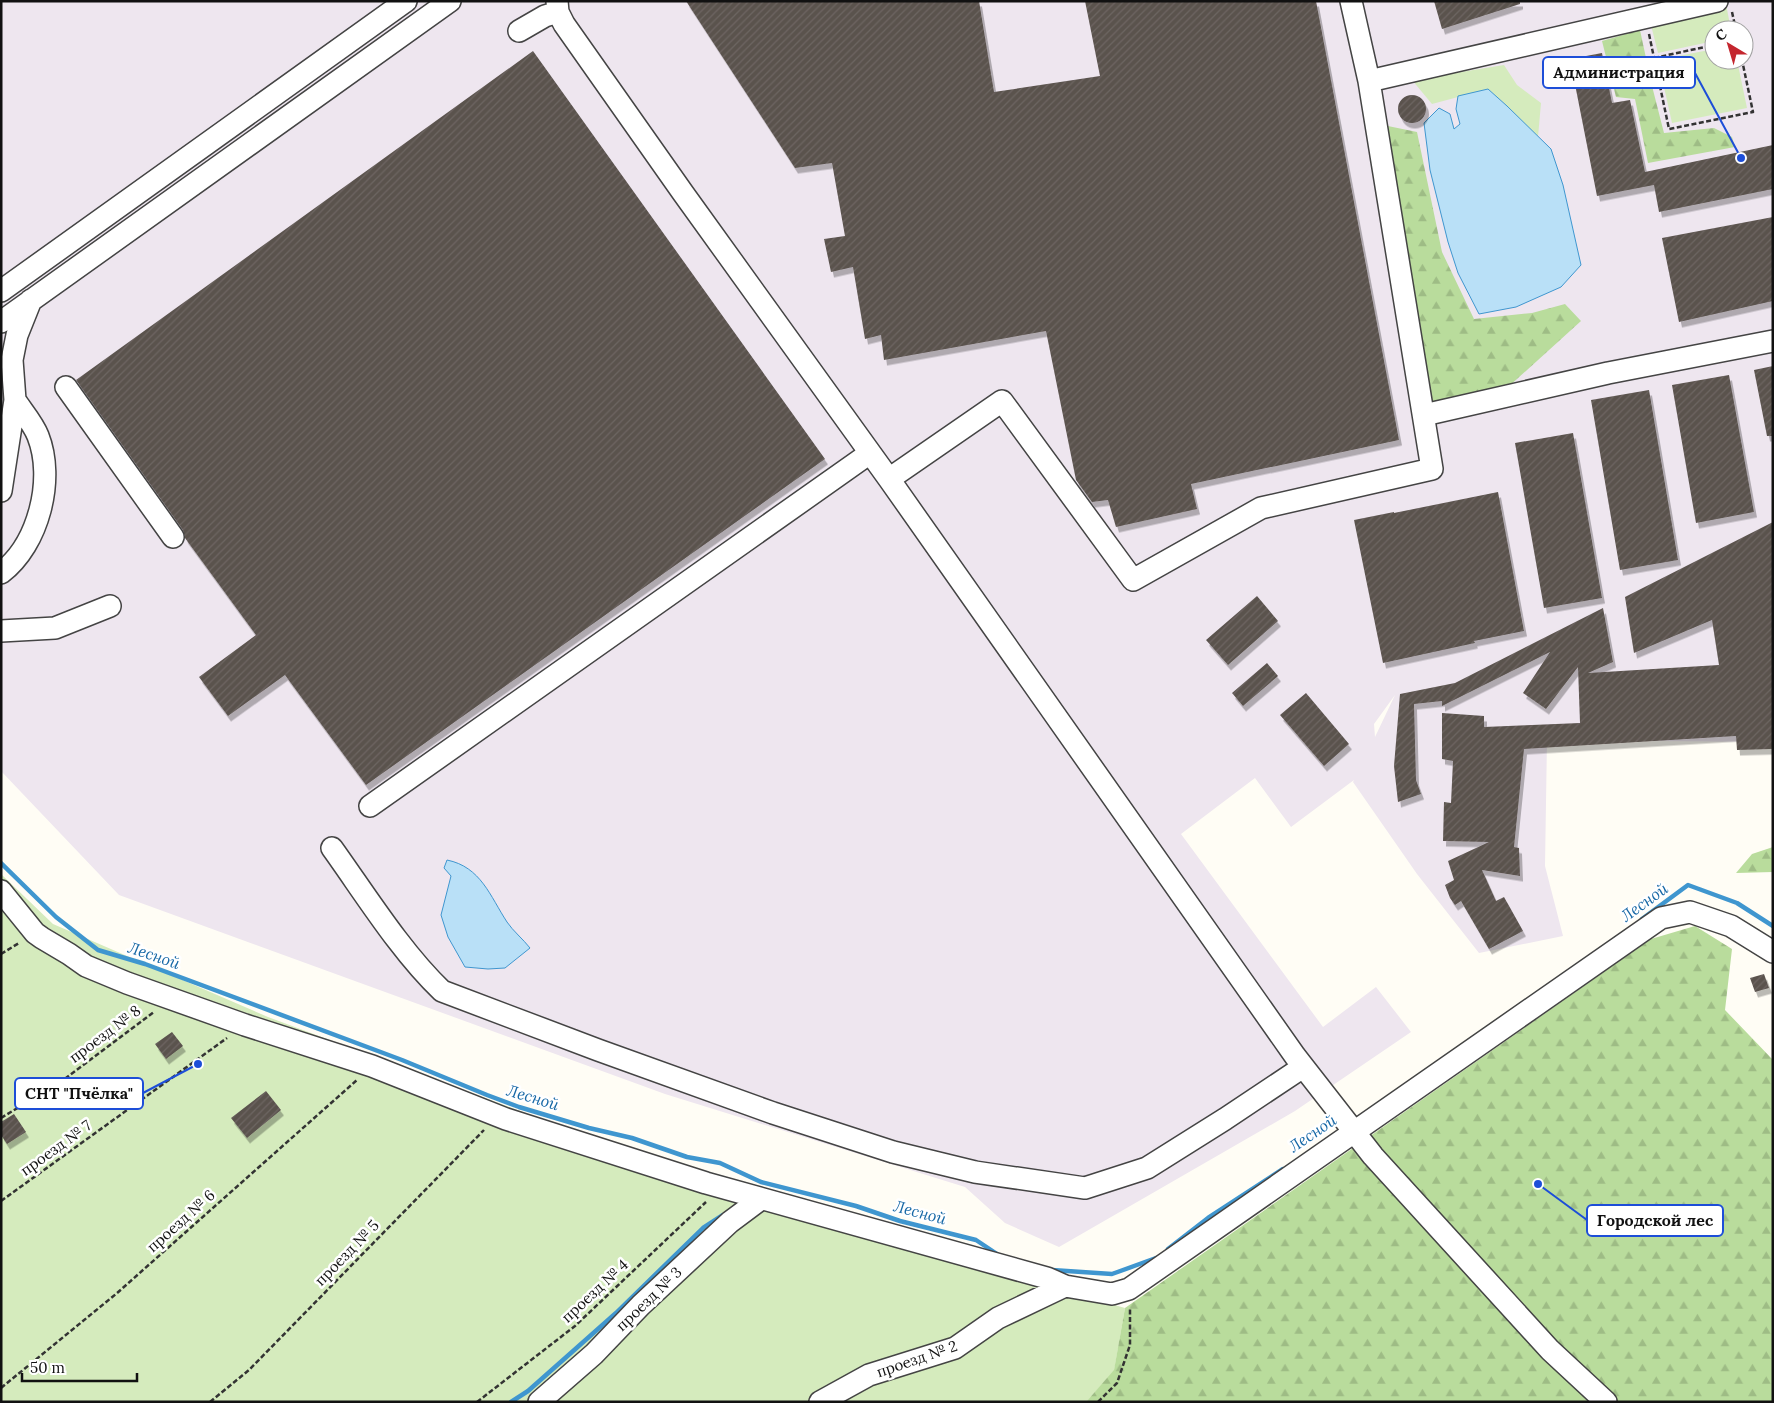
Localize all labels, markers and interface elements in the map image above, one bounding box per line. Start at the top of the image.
north arrow [1704,20,1754,70]
text: С [1712,24,1731,45]
callout: Администрация [1543,57,1695,88]
text: Администрация [1553,62,1685,82]
water label: Лесной [1616,878,1672,926]
water label: Лесной [125,937,183,973]
street label: проезд № 8 [65,1001,144,1067]
callout: СНТ "Пчёлка" [15,1078,143,1109]
water label: Лесной [504,1080,562,1115]
text: СНТ "Пчёлка" [25,1083,133,1103]
water label: Лесной [1284,1109,1340,1156]
street label: проезд № 7 [17,1115,95,1180]
street label: проезд № 6 [143,1185,219,1256]
water label: Лесной [892,1195,949,1229]
callout: Городской лес [1587,1205,1723,1236]
text: Городской лес [1597,1210,1714,1230]
street label: проезд № 5 [311,1216,383,1290]
street label: проезд № 4 [557,1255,632,1326]
street label: проезд № 3 [612,1262,686,1335]
street label: проезд № 2 [874,1336,960,1381]
scale bar [22,1350,138,1382]
text: 50 m [30,1358,65,1377]

